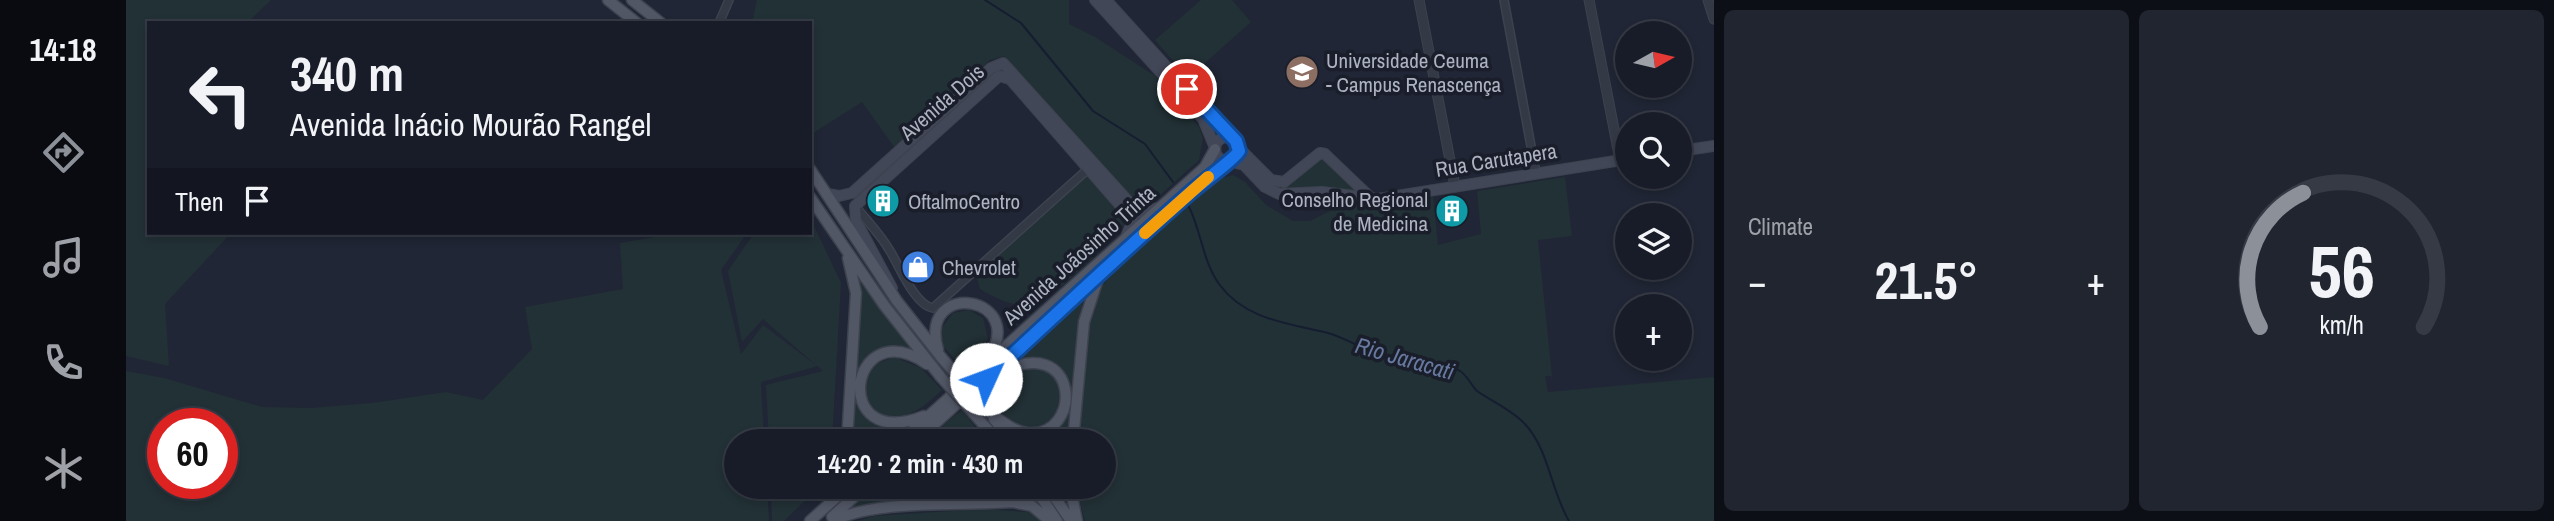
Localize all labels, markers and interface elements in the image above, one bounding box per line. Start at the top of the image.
north arrow [1615,21,1692,98]
map controls [1615,21,1692,371]
text: 14:18 [29,28,97,71]
text: 340 m [290,40,404,106]
place label: Universidade Ceuma - Campus Renascença [1326,46,1502,99]
icon: left [175,49,266,140]
school or university icon: Universidade Ceuma - Campus Renascença [1283,53,1321,91]
street label: Avenida Dois [893,57,990,147]
pin [1157,59,1217,119]
icon: arrive [1168,70,1206,108]
text: Avenida Inácio Mourão Rangel [290,103,651,146]
button: search [1615,112,1692,189]
icon: directions [39,128,88,177]
street label: Rua Carutapera [1433,136,1559,184]
street label: Avenida Joãosinho Trinta [996,178,1162,332]
icon: arrive [238,182,276,220]
building icon: OftalmoCentro [864,182,902,220]
text: Then [175,184,224,219]
place label: Conselho Regional de Medicina [1282,185,1428,238]
place label: OftalmoCentro [908,187,1020,216]
building icon: Conselho Regional de Medicina [1433,192,1471,230]
button: layers [1615,203,1692,280]
text: Climate [1748,211,1813,242]
text: 56 [2308,222,2375,320]
icon: music [39,233,88,282]
text: 21.5° [1875,245,1978,315]
shop icon: Chevrolet [899,248,937,286]
place label: Chevrolet [942,253,1016,282]
text: − [1748,256,1766,307]
text: + [2087,256,2105,307]
button: + [1615,294,1692,371]
text: km/h [2319,307,2364,341]
water label: Rio Jaracati [1352,329,1459,387]
icon: phone [39,338,88,387]
position arrow [949,342,1023,416]
speed limit sign: 60 [147,408,238,499]
icon: climate [39,444,88,493]
text: 14:20 · 2 min · 430 m [817,446,1023,481]

